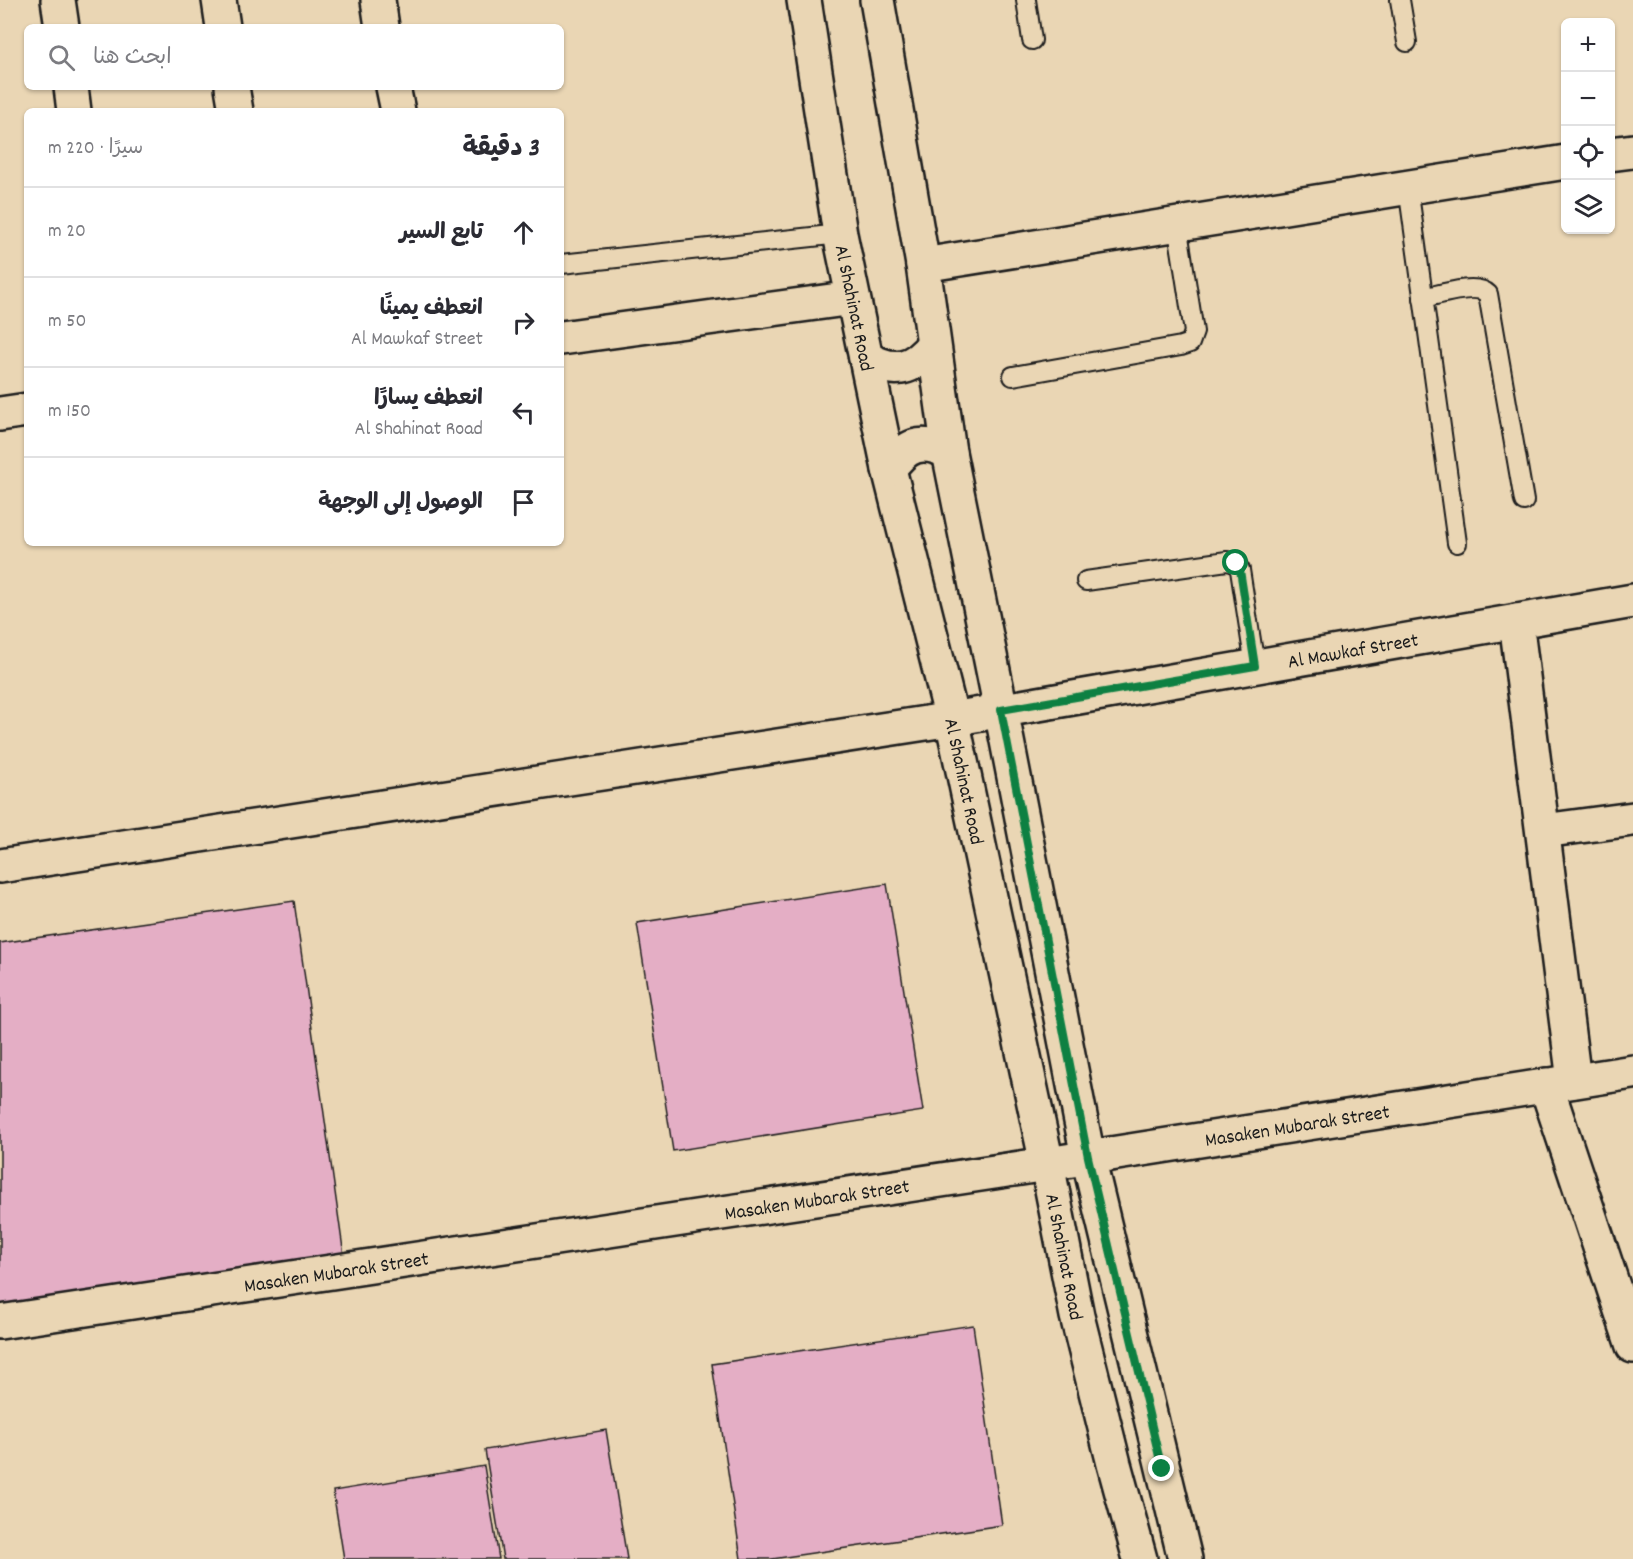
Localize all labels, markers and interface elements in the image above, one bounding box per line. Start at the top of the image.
map controls [1561,18,1615,234]
button: + [1561,18,1615,72]
search box [24,24,564,90]
icon: search [45,41,78,74]
text: ابحث هنا [93,43,172,74]
button: − [1561,72,1615,126]
button: locate [1561,126,1615,180]
text: 3 دقيقة [463,131,540,168]
text: سيرًا · 220 m [48,135,143,163]
button: layers [1561,180,1615,234]
icon: ahead [507,216,540,249]
text: 20 m [48,218,86,246]
text: تابع السير [400,218,483,249]
street label: Al Shahinat Road [826,242,879,374]
text: انعطف يمينًا [380,294,483,325]
icon: right [507,306,540,339]
text: 50 m [48,308,87,336]
text: Al Mawkaf Street [351,326,483,354]
text: انعطف يسارًا [374,384,483,415]
icon: left [507,396,540,429]
text: 150 m [48,398,91,426]
text: Al Shahinat Road [355,416,483,444]
icon: arrive [507,486,540,519]
text: الوصول إلى الوجهة [318,488,483,519]
route start [1222,549,1248,575]
street label: Al Mawkaf Street [1286,627,1421,678]
street label: Al Shahinat Road [935,716,989,847]
street label: Masaken Mubarak Street [1203,1099,1392,1156]
street label: Masaken Mubarak Street [723,1174,911,1229]
street label: Al Shahinat Road [1036,1191,1089,1323]
street label: Masaken Mubarak Street [242,1246,431,1302]
route end [1148,1455,1174,1481]

